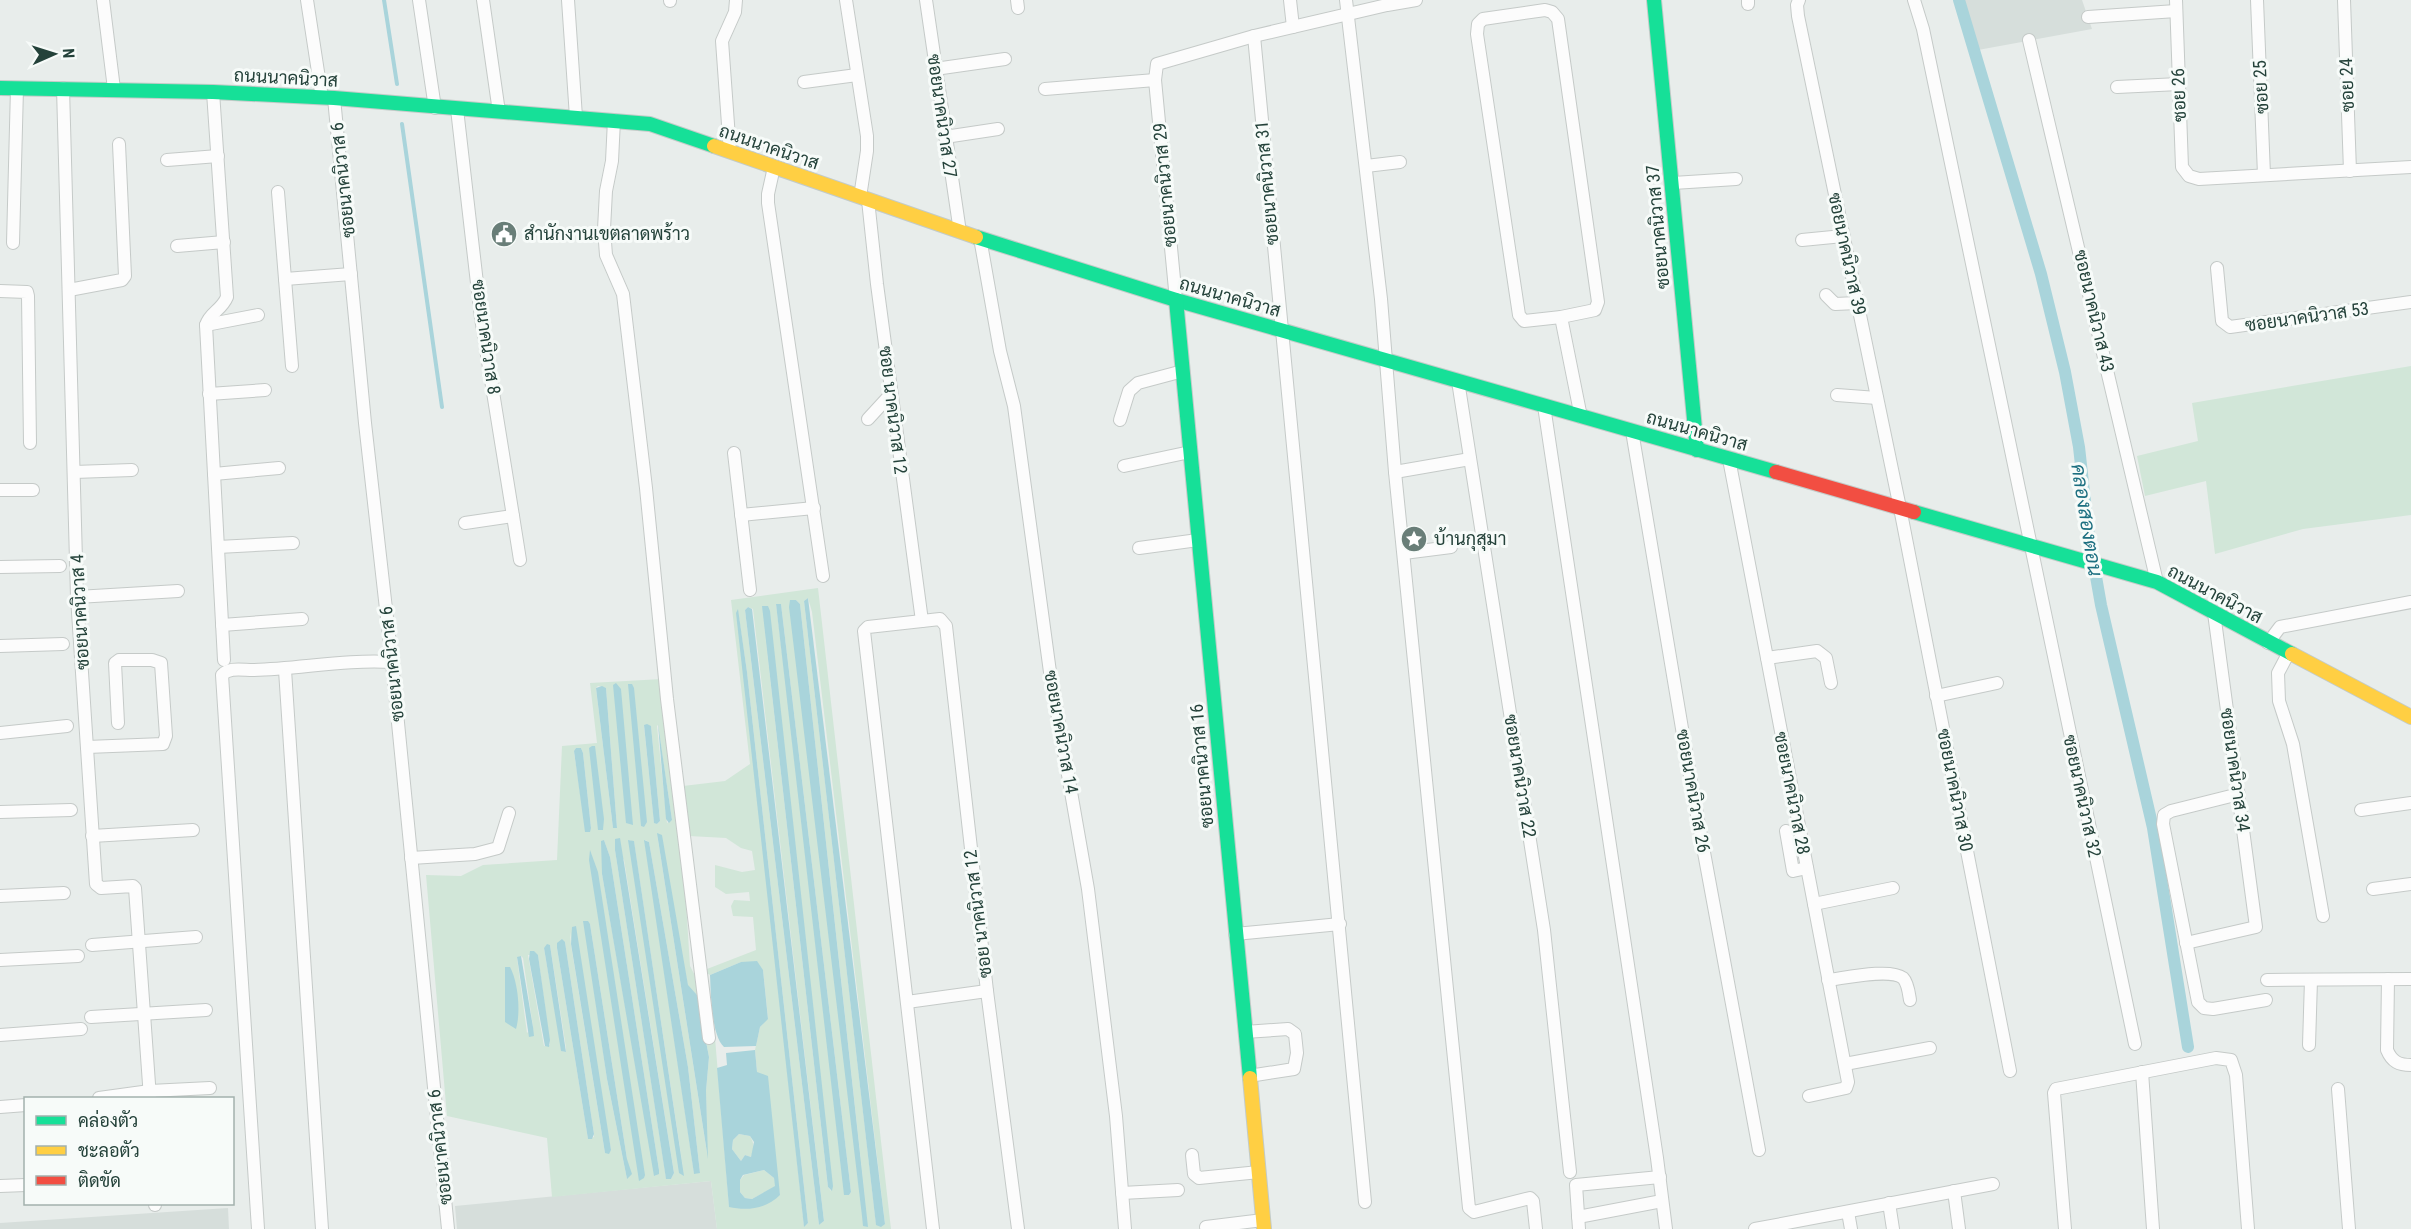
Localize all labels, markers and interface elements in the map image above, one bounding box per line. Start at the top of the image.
north arrow [24,24,84,84]
text: N [59,48,78,59]
street label: ซอยนาคนิวาส 27 [923,53,962,179]
street label: ซอย 24 [2335,58,2358,112]
street label: ซอย 25 [2249,59,2272,114]
street label: ถนนนาคนิวาส [233,64,339,91]
street label: ซอย 26 [2167,68,2190,122]
street label: ถนนนาคนิวาส [716,120,822,173]
street label: ซอยนาคนิวาส 31 [1251,120,1282,246]
street label: ซอยนาคนิวาส 6 [326,121,359,239]
street label: ซอยนาคนิวาส 29 [1149,122,1180,248]
street label: ซอยนาคนิวาส 37 [1642,164,1673,290]
street label: ซอยนาคนิวาส 39 [1824,191,1871,317]
public building icon: สำนักงานเขตลาดพร้าว [489,219,519,249]
place label: สำนักงานเขตลาดพร้าว [524,222,690,244]
street label: ซอยนาคนิวาส 43 [2070,248,2119,374]
street label: ถนนนาคนิวาส [1177,272,1283,321]
street label: ซอยนาคนิวาส 8 [468,278,505,396]
street label: ซอยนาคนิวาส 53 [2244,297,2370,336]
street label: ซอย นาคนิวาส 12 [875,345,912,475]
street label: ถนนนาคนิวาส [1644,406,1750,455]
water label: คลองสองตอน [2066,462,2108,578]
place icon: บ้านกุสุมา [1399,524,1429,554]
place label: บ้านกุสุมา [1434,527,1506,551]
street label: ซอยนาคนิวาส 4 [66,554,93,670]
street label: ถนนนาคนิวาส [2164,560,2266,627]
street label: ซอยนาคนิวาส 6 [375,605,408,723]
street label: ซอยนาคนิวาส 14 [1040,669,1083,795]
street label: ซอยนาคนิวาส 16 [1186,703,1217,829]
street label: ซอยนาคนิวาส 34 [2216,707,2255,833]
street label: ซอยนาคนิวาส 22 [1500,713,1541,839]
street label: ซอยนาคนิวาส 30 [1933,727,1978,853]
street label: ซอยนาคนิวาส 26 [1672,728,1715,854]
street label: ซอยนาคนิวาส 28 [1770,730,1815,856]
street label: ซอยนาคนิวาส 32 [2059,733,2106,859]
street label: ซอย นาคนิวาส 12 [959,849,996,979]
street label: ซอยนาคนิวาส 6 [423,1088,456,1206]
legend [24,1097,234,1205]
text: คล่องตัว [78,1109,138,1131]
text: ชะลอตัว [78,1140,140,1161]
text: ติดขัด [78,1170,121,1191]

